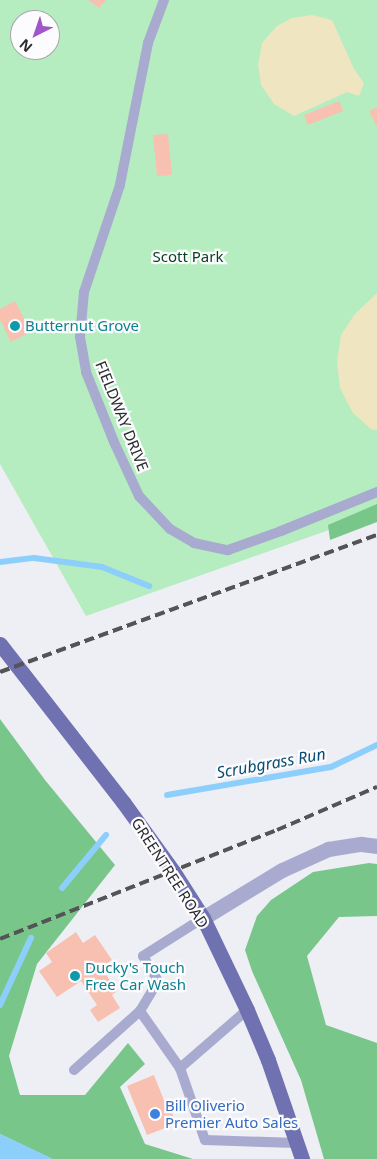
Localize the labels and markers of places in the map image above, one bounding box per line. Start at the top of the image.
place label: Butternut Grove [25,317,139,335]
marker: Butternut Grove [9,320,21,332]
place label: Ducky's Touch Free Car Wash [85,958,186,993]
marker: Ducky's Touch Free Car Wash [69,970,81,982]
place label: Bill Oliverio Premier Auto Sales [165,1096,298,1131]
marker: Bill Oliverio Premier Auto Sales [149,1108,161,1120]

